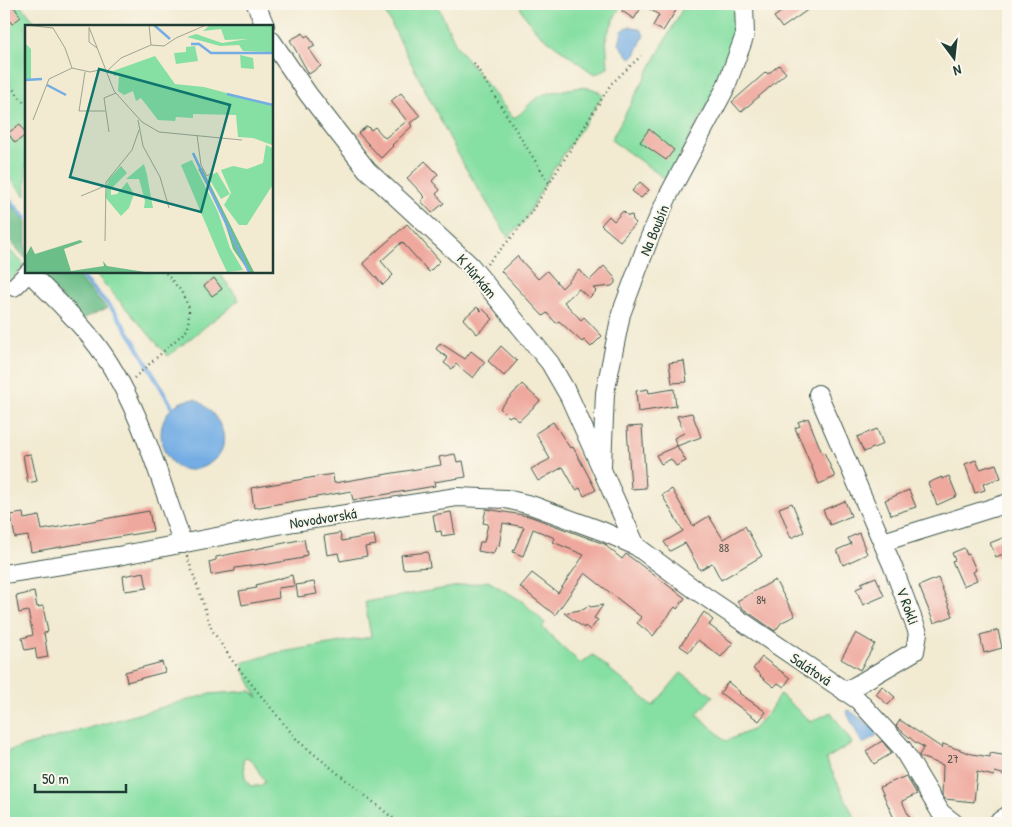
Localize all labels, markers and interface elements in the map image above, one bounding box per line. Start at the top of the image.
inset map [25,25,272,272]
north arrow [930,32,980,82]
text: N [951,61,964,81]
street label: Na Boubín [634,201,674,259]
street label: K Hůrkám [452,249,502,303]
street label: Novodvorská [288,502,358,534]
house number: 88 [719,539,729,556]
street label: V Rokli [892,584,924,628]
house number: 84 [756,591,766,608]
street label: Salátová [786,648,836,691]
house number: 27 [947,750,959,767]
scale bar [35,762,126,794]
text: 50 m [42,768,69,789]

